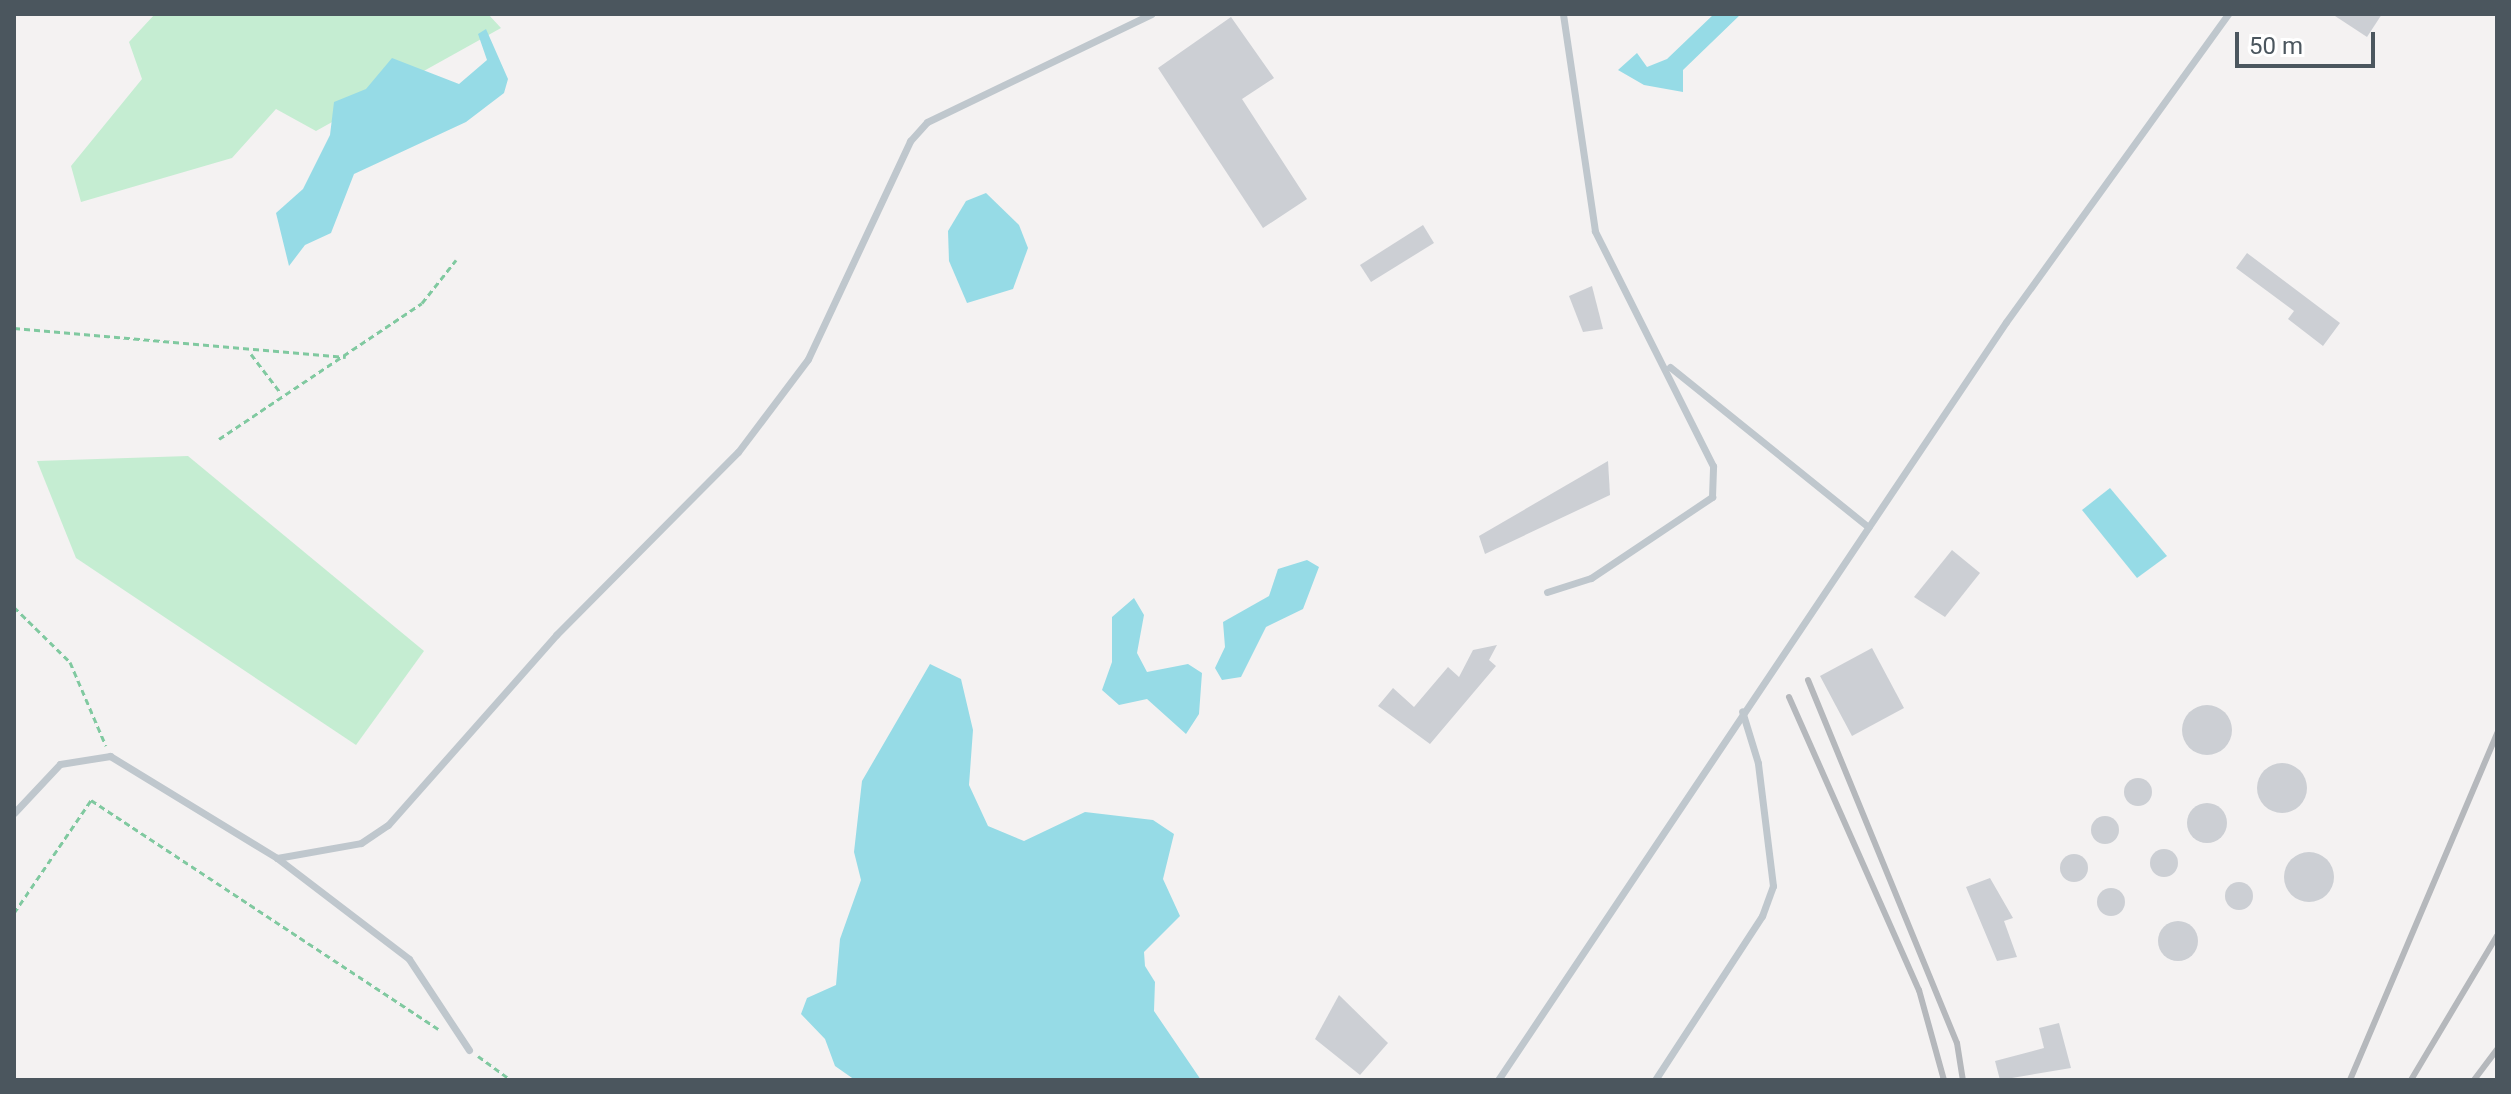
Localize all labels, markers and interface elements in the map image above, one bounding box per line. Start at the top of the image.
scale bar [2239,16,2379,66]
text: 50 m [2249,32,2303,60]

